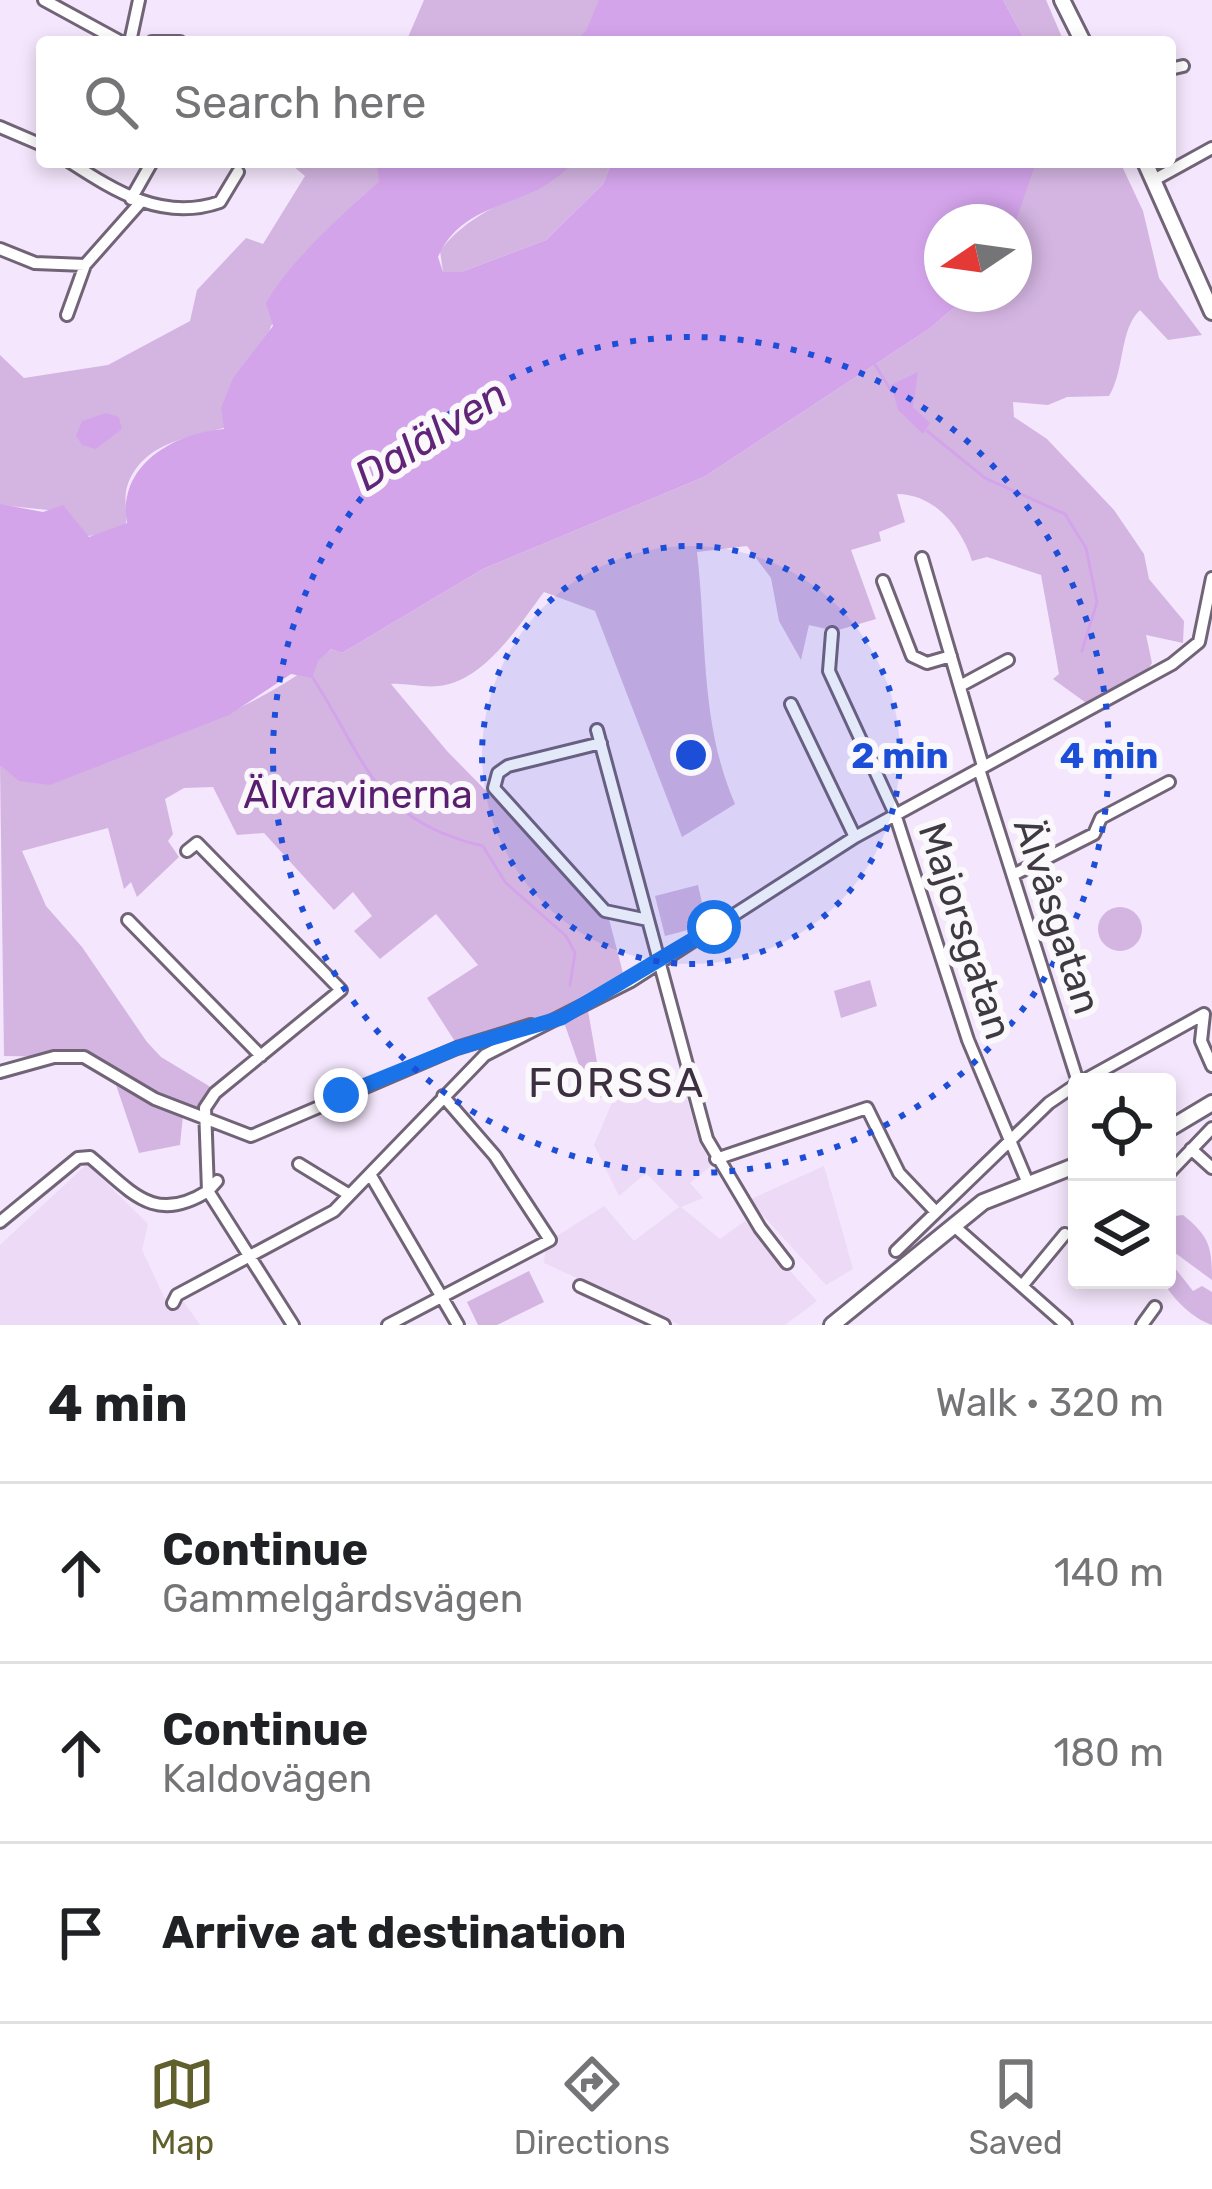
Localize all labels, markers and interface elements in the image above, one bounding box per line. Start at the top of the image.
search box [36,36,1176,168]
icon: search [78,69,144,135]
text: Search here [174,76,426,129]
north arrow [924,204,1032,312]
water label: Dalälven [346,369,516,501]
centre of rings [670,734,712,776]
text: 2 min [851,734,949,777]
text: 4 min [1060,734,1158,777]
park label: Älvravinerna [243,772,473,818]
street label: Älvåsgatan [1004,812,1110,1020]
street label: Majorsgatan [908,817,1022,1045]
route start [687,900,741,954]
district label: FORSSA [528,1058,706,1108]
route end [314,1068,368,1122]
map controls [1068,1073,1176,1289]
button: locate [1068,1073,1176,1181]
button: layers [1068,1181,1176,1289]
text: 4 min [48,1373,188,1434]
text: Walk · 320 m [936,1380,1164,1426]
text: Continue [162,1523,368,1576]
icon: ahead [48,1540,114,1606]
text: 140 m [1054,1550,1164,1596]
text: Gammelgårdsvägen [162,1576,523,1622]
text: Continue [162,1703,368,1756]
icon: ahead [48,1720,114,1786]
text: 180 m [1054,1730,1164,1776]
text: Kaldovägen [162,1756,372,1802]
icon: arrive [48,1900,114,1966]
text: Arrive at destination [162,1906,627,1959]
tab: Map [149,2051,215,2162]
tab: Directions [514,2051,670,2162]
tab: Saved [969,2051,1063,2162]

